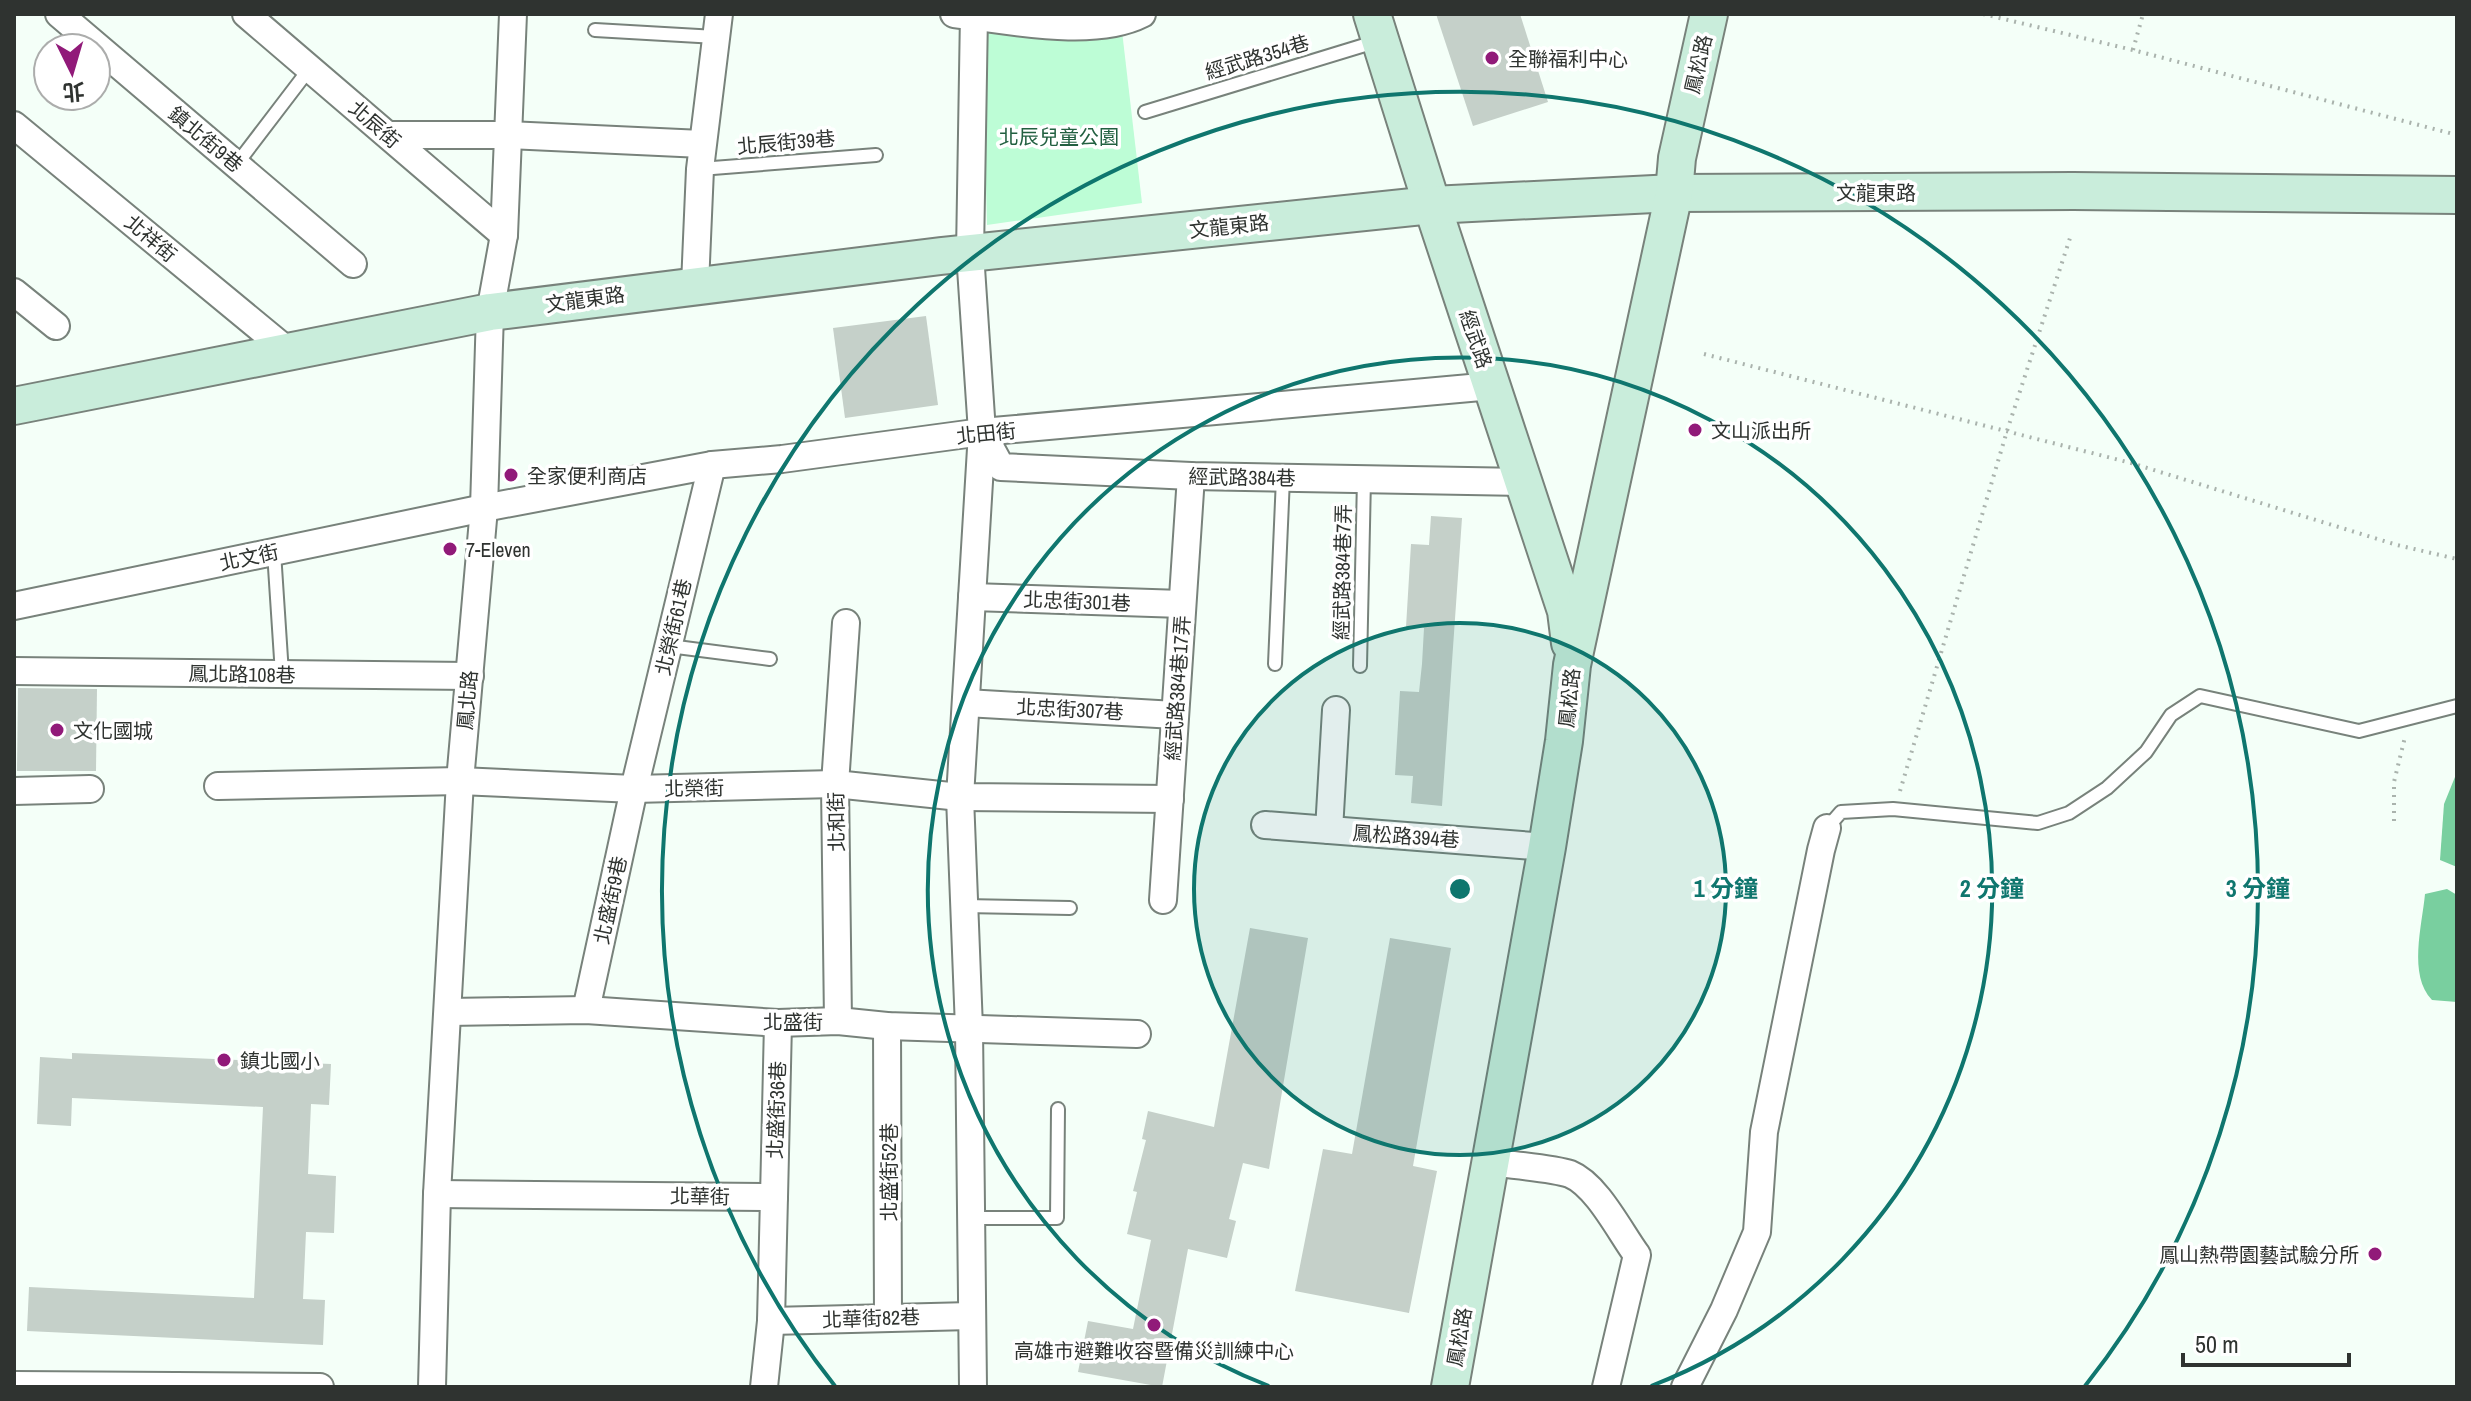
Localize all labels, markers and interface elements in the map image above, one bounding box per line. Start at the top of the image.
street label: 經武路354巷 [1202,28,1312,86]
north arrow [32,32,112,112]
street label: 鳳松路 [1678,32,1718,96]
place label: 全聯福利中心 [1508,45,1628,72]
marker: 全聯福利中心 [1483,49,1501,67]
text: 北 [61,76,86,108]
street label: 北辰街 [344,94,406,154]
street label: 鎮北街9巷 [163,100,249,178]
park label: 北辰兒童公園 [999,123,1119,150]
street label: 北辰街39巷 [736,124,836,160]
street label: 文龍東路 [1836,179,1916,206]
street label: 北祥街 [119,208,183,268]
street label: 文龍東路 [1188,208,1270,244]
street label: 文龍東路 [544,280,626,318]
street label: 經武路 [1453,306,1499,372]
street label: 北田街 [955,416,1017,450]
place label: 文山派出所 [1711,417,1811,444]
marker: 文山派出所 [1686,421,1704,439]
place label: 全家便利商店 [527,462,647,489]
street label: 經武路384巷 [1188,463,1296,491]
marker: 全家便利商店 [502,466,520,484]
street label: 經武路384巷7弄 [1327,504,1357,640]
place label: 7-Eleven [466,536,531,563]
street label: 北文街 [217,538,281,576]
marker: 7-Eleven [441,540,459,558]
street label: 北榮街61巷 [649,576,697,678]
street label: 北忠街301巷 [1023,586,1131,616]
street label: 經武路384巷17弄 [1158,614,1196,762]
street label: 鳳北路108巷 [188,660,296,688]
street label: 鳳松路 [1552,667,1586,729]
street label: 鳳北路 [451,669,483,731]
street label: 北忠街307巷 [1016,693,1124,725]
place label: 文化國城 [73,717,153,744]
marker: 文化國城 [48,721,66,739]
street label: 北榮街 [664,774,724,802]
street label: 北和街 [822,792,850,852]
street label: 鳳松路394巷 [1352,819,1460,853]
street label: 北盛街9巷 [588,854,632,946]
text: 1 分鐘 [1694,872,1758,904]
text: 2 分鐘 [1960,872,2024,904]
text: 3 分鐘 [2226,872,2290,904]
centre of rings [1446,875,1474,903]
street label: 北盛街 [763,1008,823,1035]
place label: 鎮北國小 [240,1047,320,1074]
marker: 鎮北國小 [215,1051,233,1069]
street label: 北盛街36巷 [761,1060,791,1160]
street label: 北盛街52巷 [875,1123,902,1221]
street label: 北華街 [670,1182,730,1210]
place label: 鳳山熱帶園藝試驗分所 [2159,1241,2359,1268]
marker: 鳳山熱帶園藝試驗分所 [2366,1245,2384,1263]
street label: 北華街82巷 [821,1303,921,1333]
street label: 鳳松路 [1440,1305,1478,1369]
marker: 高雄市避難收容暨備災訓練中心 [1145,1316,1163,1334]
scale bar [2183,1317,2349,1367]
text: 50 m [2195,1328,2239,1360]
place label: 高雄市避難收容暨備災訓練中心 [1014,1337,1294,1364]

